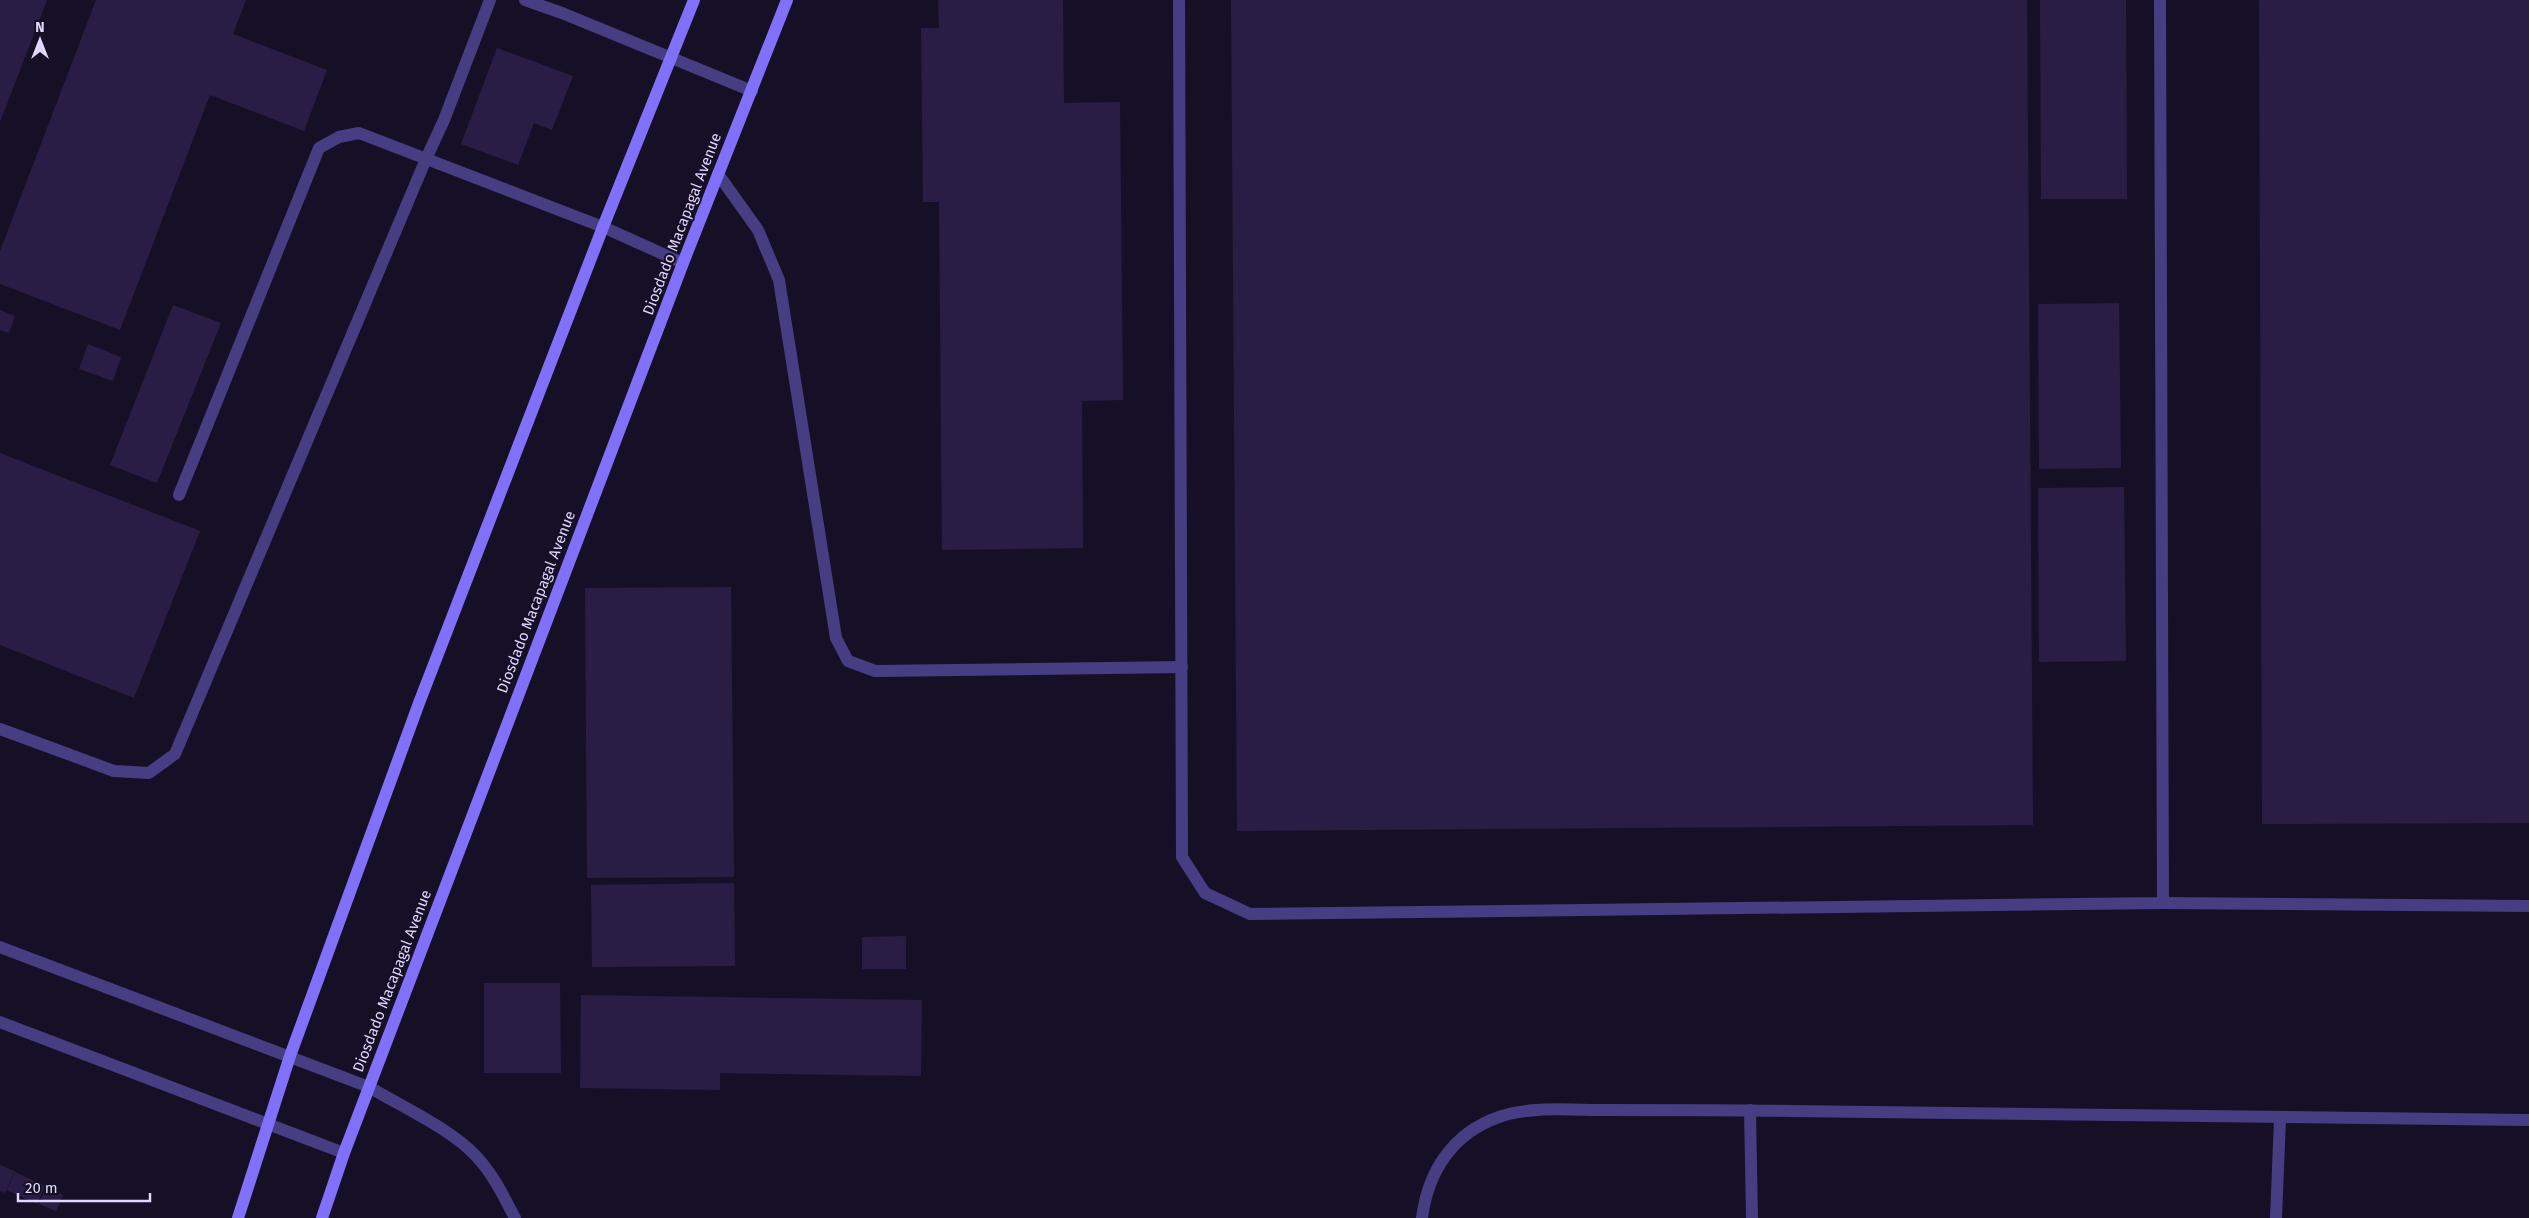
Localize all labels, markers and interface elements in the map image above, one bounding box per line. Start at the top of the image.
north arrow [15,15,65,65]
text: N [35,19,45,36]
street label: Diosdado Macapagal Avenue [639,130,725,318]
street label: Diosdado Macapagal Avenue [493,508,579,696]
street label: Diosdado Macapagal Avenue [349,887,435,1075]
scale bar [18,1170,150,1202]
text: 20 m [25,1179,58,1197]

